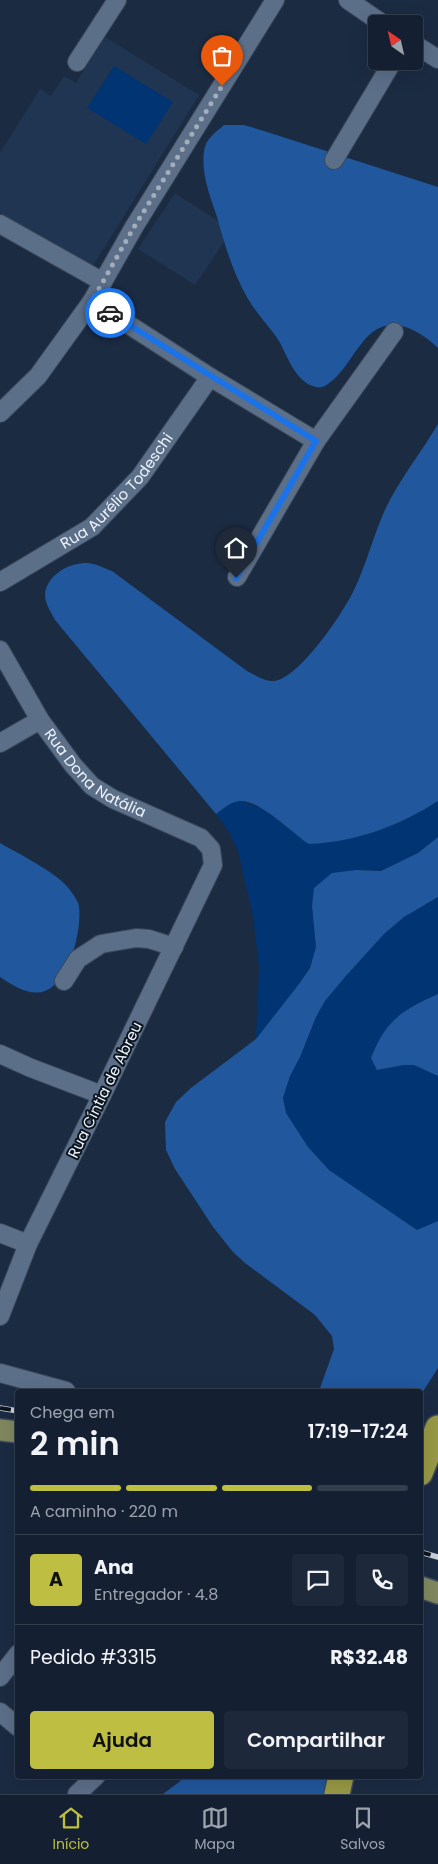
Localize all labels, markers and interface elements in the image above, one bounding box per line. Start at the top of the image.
north arrow [368,15,422,70]
map controls [368,15,423,70]
pin [201,35,243,86]
icon: bag [208,42,236,70]
courier [85,288,135,338]
icon: car [96,299,124,327]
street label: Rua Aurélio Todeschi [56,428,178,554]
pin [215,527,257,578]
icon: home [222,534,250,562]
street label: Rua Dona Natália [40,724,149,822]
street label: Rua Cíntia de Abreu [62,1018,147,1161]
text: Chega em [30,1401,115,1424]
text: 17:19–17:24 [308,1418,408,1445]
text: 2 min [30,1421,120,1466]
text: A caminho · 220 m [30,1500,178,1523]
text: Ana [94,1554,134,1581]
button: chat [292,1554,344,1606]
button: phone [356,1554,408,1606]
text: A [49,1566,63,1593]
text: Entregador · 4.8 [94,1583,218,1606]
text: Pedido #3315 [30,1644,157,1671]
text: R$32.48 [330,1644,408,1671]
button: Ajuda [30,1711,214,1769]
button: Compartilhar [224,1711,408,1769]
tab: Início [53,1804,89,1855]
tab: Mapa [195,1804,235,1855]
tab: Salvos [340,1804,385,1855]

